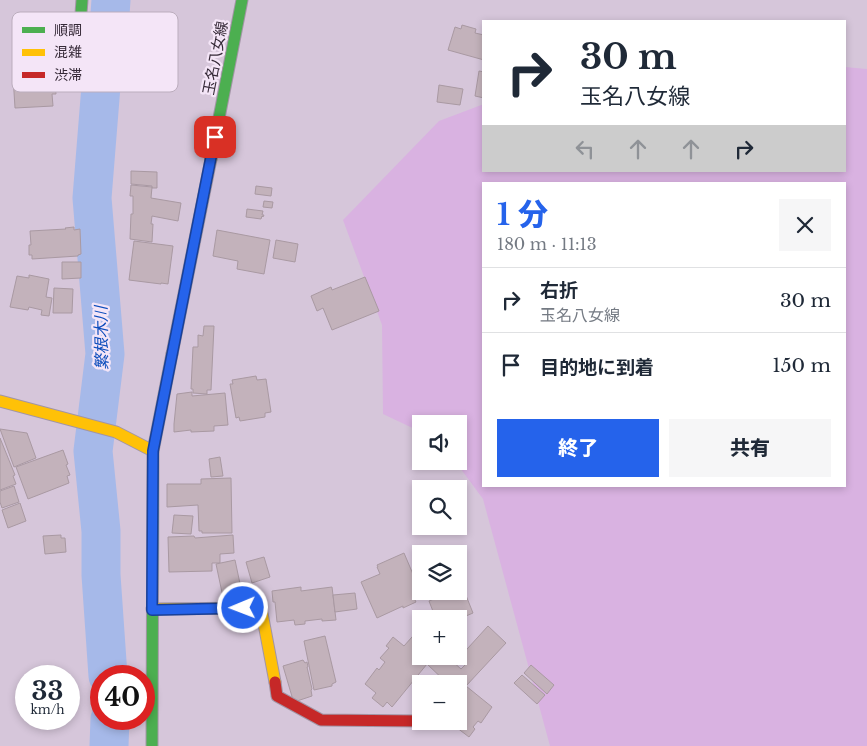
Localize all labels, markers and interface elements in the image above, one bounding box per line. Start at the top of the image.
legend [12,12,178,92]
street label: 玉名八女線 [199,19,231,97]
text: 順調 [54,21,82,39]
text: 30 m [580,35,677,78]
icon: right [497,40,562,105]
text: 混雑 [54,43,82,61]
text: 渋滞 [54,66,82,84]
text: 玉名八女線 [580,83,690,110]
pin [194,116,236,158]
icon: arrive [201,123,229,151]
icon: left [571,135,599,163]
icon: ahead [624,135,652,163]
icon: ahead [677,135,705,163]
icon: right [730,135,758,163]
text: 1 分 [497,196,548,233]
button: close [779,199,831,251]
text: 180 m · 11:13 [497,234,597,254]
text: 右折 [540,279,578,302]
icon: right [497,286,525,314]
text: 30 m [780,289,831,312]
water label: 繁根木川 [90,304,112,370]
text: 玉名八女線 [540,305,620,325]
icon: arrive [497,351,525,379]
text: 150 m [772,354,831,377]
text: 目的地に到着 [540,356,654,379]
map controls [412,415,467,730]
button: sound [412,415,467,470]
button: 終了 [497,419,659,477]
button: 共有 [669,419,831,477]
button: search [412,480,467,535]
button: layers [412,545,467,600]
position arrow [216,581,268,633]
button: + [412,610,467,665]
speed limit sign: 40 [90,665,155,730]
button: − [412,675,467,730]
text: 33 [32,676,63,707]
text: km/h [30,702,65,717]

